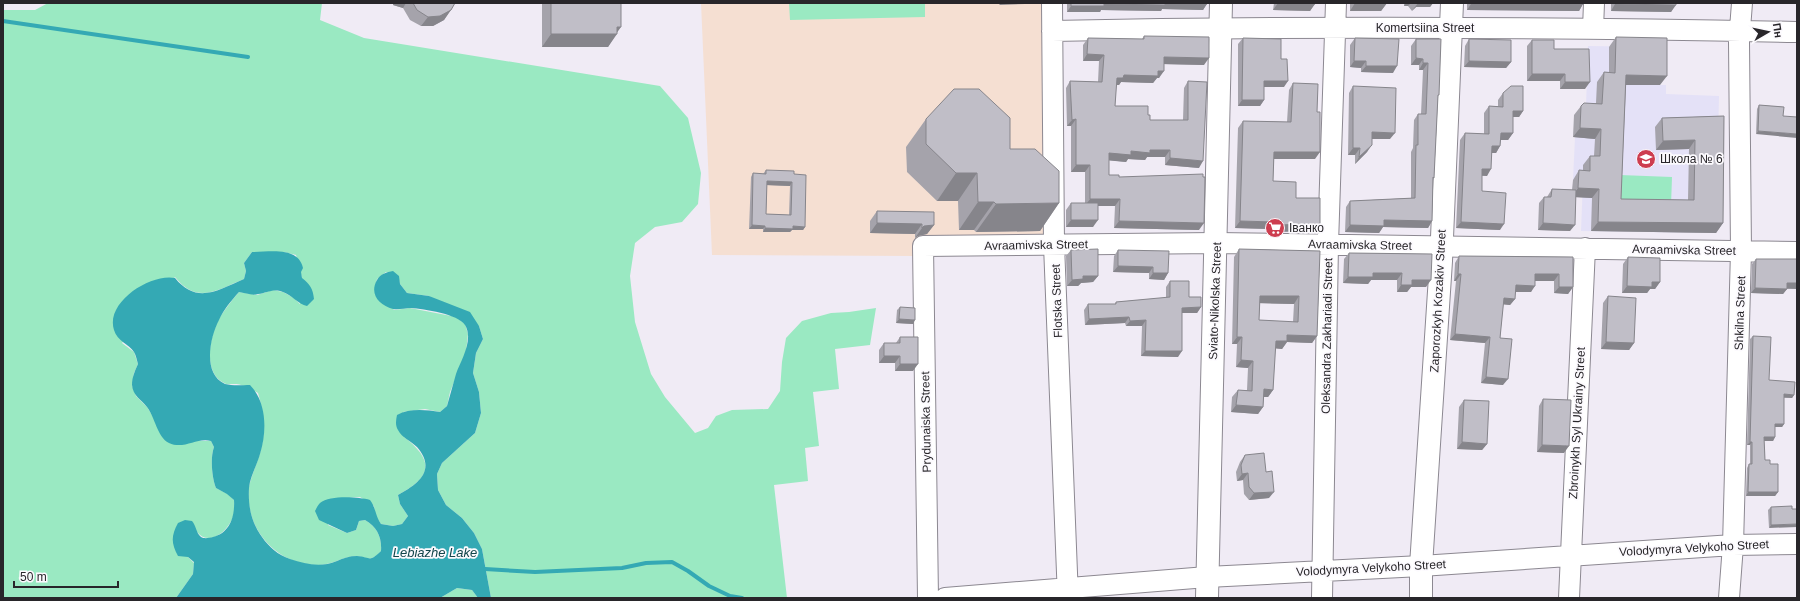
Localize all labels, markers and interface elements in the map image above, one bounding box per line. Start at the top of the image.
north arrow [1748,12,1788,52]
street label: Komertsiina Street [1376,21,1475,35]
text: Пн [1771,22,1785,39]
school or university icon: Школа № 6 [1635,148,1657,170]
place label: Школа № 6 [1660,152,1723,166]
supermarket icon: Іванко [1264,217,1286,239]
place label: Іванко [1289,221,1324,235]
street label: Zaporozkyh Kozakiv Street [1427,228,1449,373]
street label: Avraamivska Street [984,237,1089,253]
street label: Avraamivska Street [1308,237,1413,253]
street label: Sviato-Nikolska Street [1206,241,1224,360]
street label: Avraamivska Street [1632,242,1737,258]
street label: Oleksandra Zakhariadi Street [1319,257,1335,414]
street label: Flotska Street [1049,263,1065,338]
street label: Shkilna Street [1732,275,1748,351]
street label: Zbroinykh Syl Ukrainy Street [1566,346,1588,499]
street label: Prydunaiska Street [918,371,934,473]
street label: Volodymyra Velykoho Street [1619,537,1770,559]
water label: Lebiazhe Lake [393,545,477,560]
street label: Volodymyra Velykoho Street [1296,557,1447,579]
scale bar [14,563,118,589]
text: 50 m [20,570,47,584]

